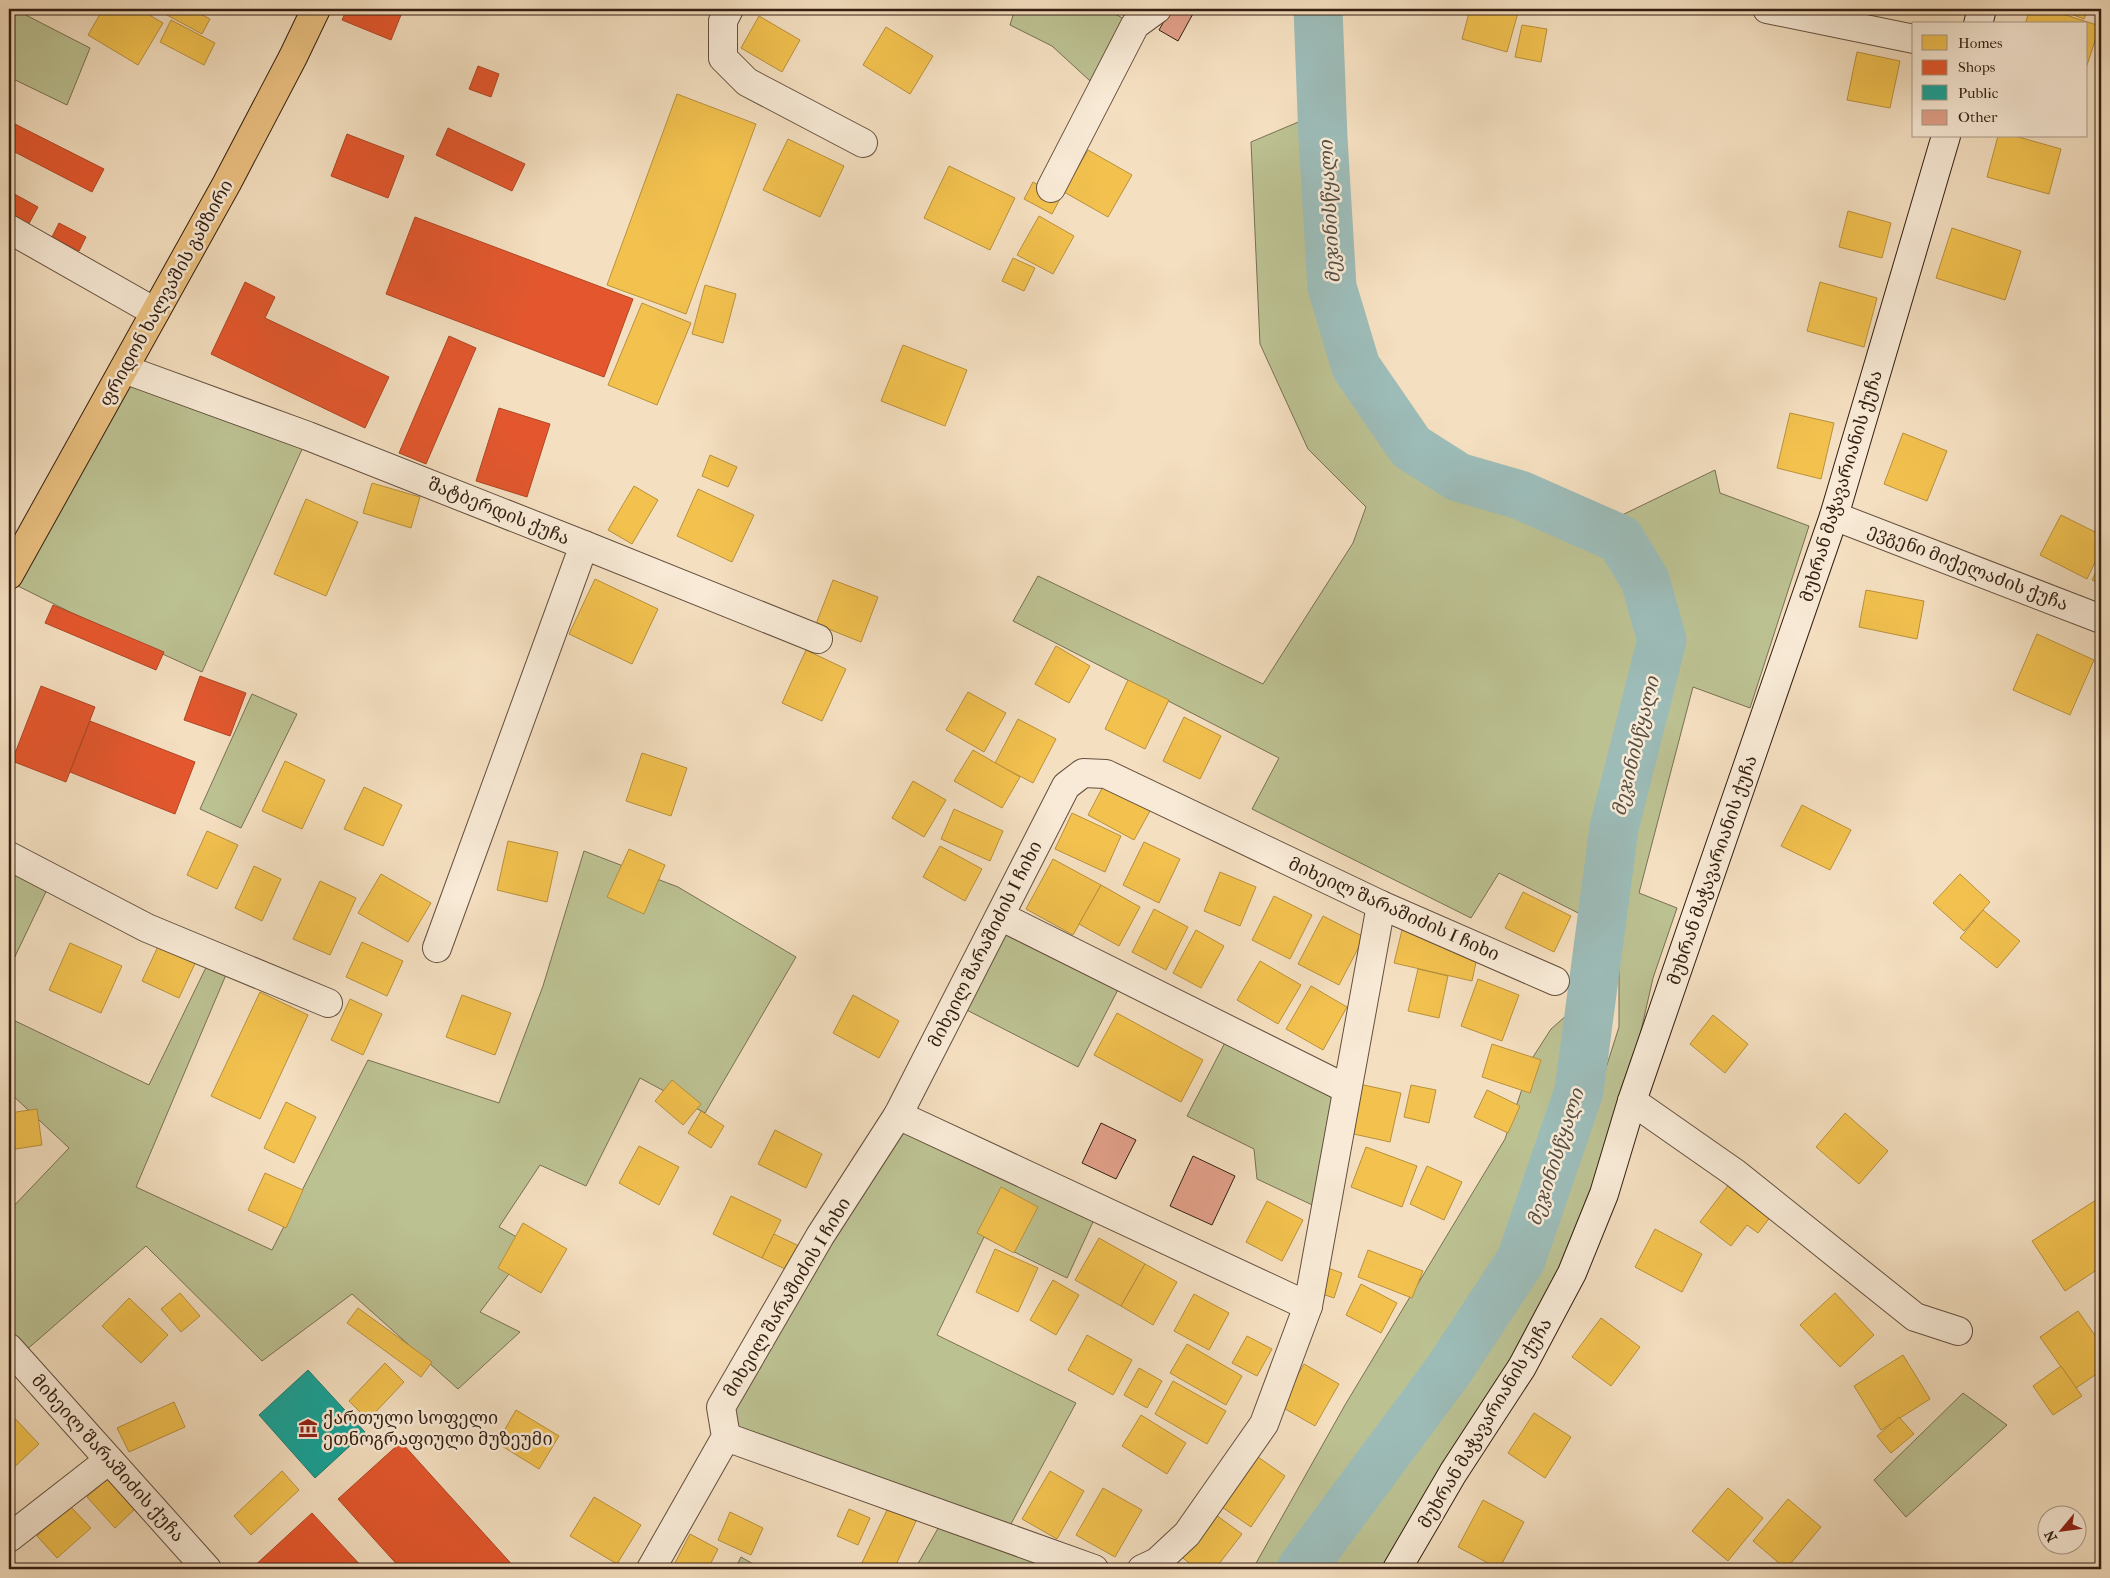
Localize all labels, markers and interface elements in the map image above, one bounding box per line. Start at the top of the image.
legend [1912,22,2088,138]
text: Homes [1958,34,2003,52]
text: Shops [1958,58,1996,76]
text: Public [1958,84,1999,102]
text: Other [1958,108,1998,126]
water label: მეჯინისწყალი [1315,139,1345,284]
street label: ფრიდონ ხალვაშის გამზირი [95,176,238,410]
street label: მუხრან მაჭავარიანის ქუჩა [1796,368,1887,605]
street label: შატბერდის ქუჩა [425,474,573,549]
street label: ევგენი მიქელაძის ქუჩა [1865,520,2071,615]
water label: მეჯინისწყალი [1608,673,1664,818]
street label: მუხრან მაჭავარიანის ქუჩა [1663,753,1762,988]
street label: მიხეილ შარაშიძის I ჩიხი [924,838,1047,1051]
street label: მიხეილ შარაშიძის I ჩიხი [1285,853,1502,966]
water label: მეჯინისწყალი [1523,1085,1589,1229]
street label: მიხეილ შარაშიძის I ჩიხი [720,1194,855,1401]
street label: მუხრან მაჭავარიანის ქუჩა [1414,1315,1557,1532]
street label: მიხეილ შარაშიძის ქუჩა [27,1370,188,1546]
place label: ქართული სოფელი ეთნოგრაფიული მუზეუმი [323,1408,553,1450]
museum icon: ქართული სოფელი ეთნოგრაფიული მუზეუმი [297,1417,319,1439]
north arrow [2038,1506,2088,1556]
text: N [2041,1527,2061,1545]

